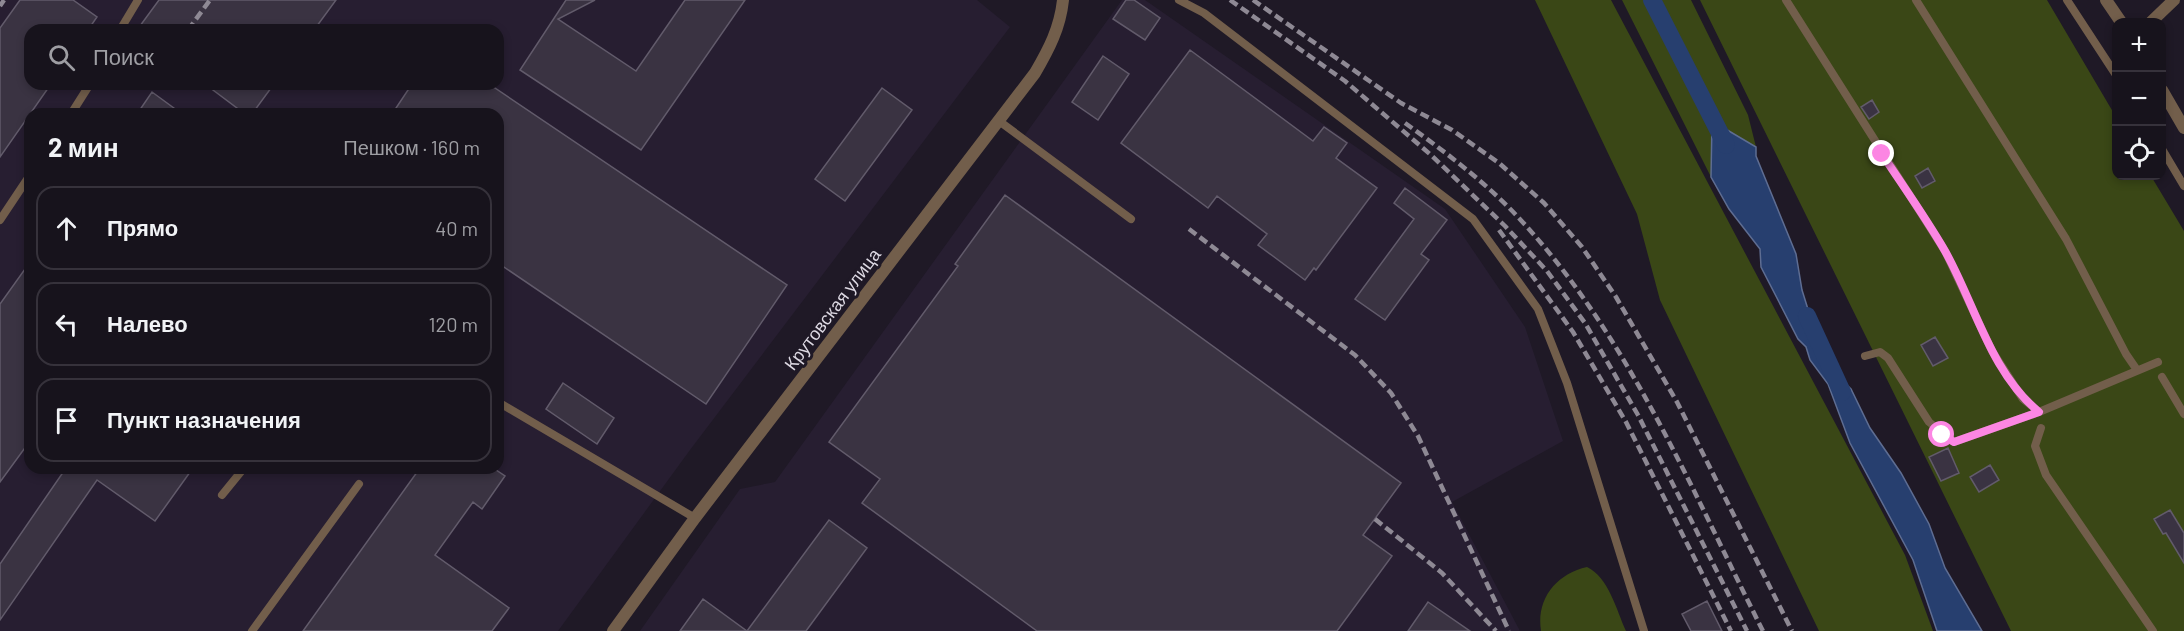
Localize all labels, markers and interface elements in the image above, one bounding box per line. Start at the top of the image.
map controls [2112,18,2166,180]
button: + [2112,18,2166,72]
search box [24,24,504,90]
icon: search [45,41,78,74]
text: Поиск [93,43,154,69]
button: − [2112,72,2166,126]
button: locate [2112,126,2166,180]
text: 2 мин [48,131,119,162]
text: Пешком · 160 m [343,135,480,159]
route end [1868,140,1894,166]
icon: ahead [50,212,83,245]
text: Прямо [107,214,178,240]
text: 40 m [435,216,478,240]
street label: Крутовская улица [779,243,886,374]
icon: left [50,308,83,341]
text: Налево [107,310,188,336]
text: 120 m [428,312,478,336]
icon: arrive [50,404,83,437]
text: Пункт назначения [107,406,301,432]
route start [1928,421,1954,447]

